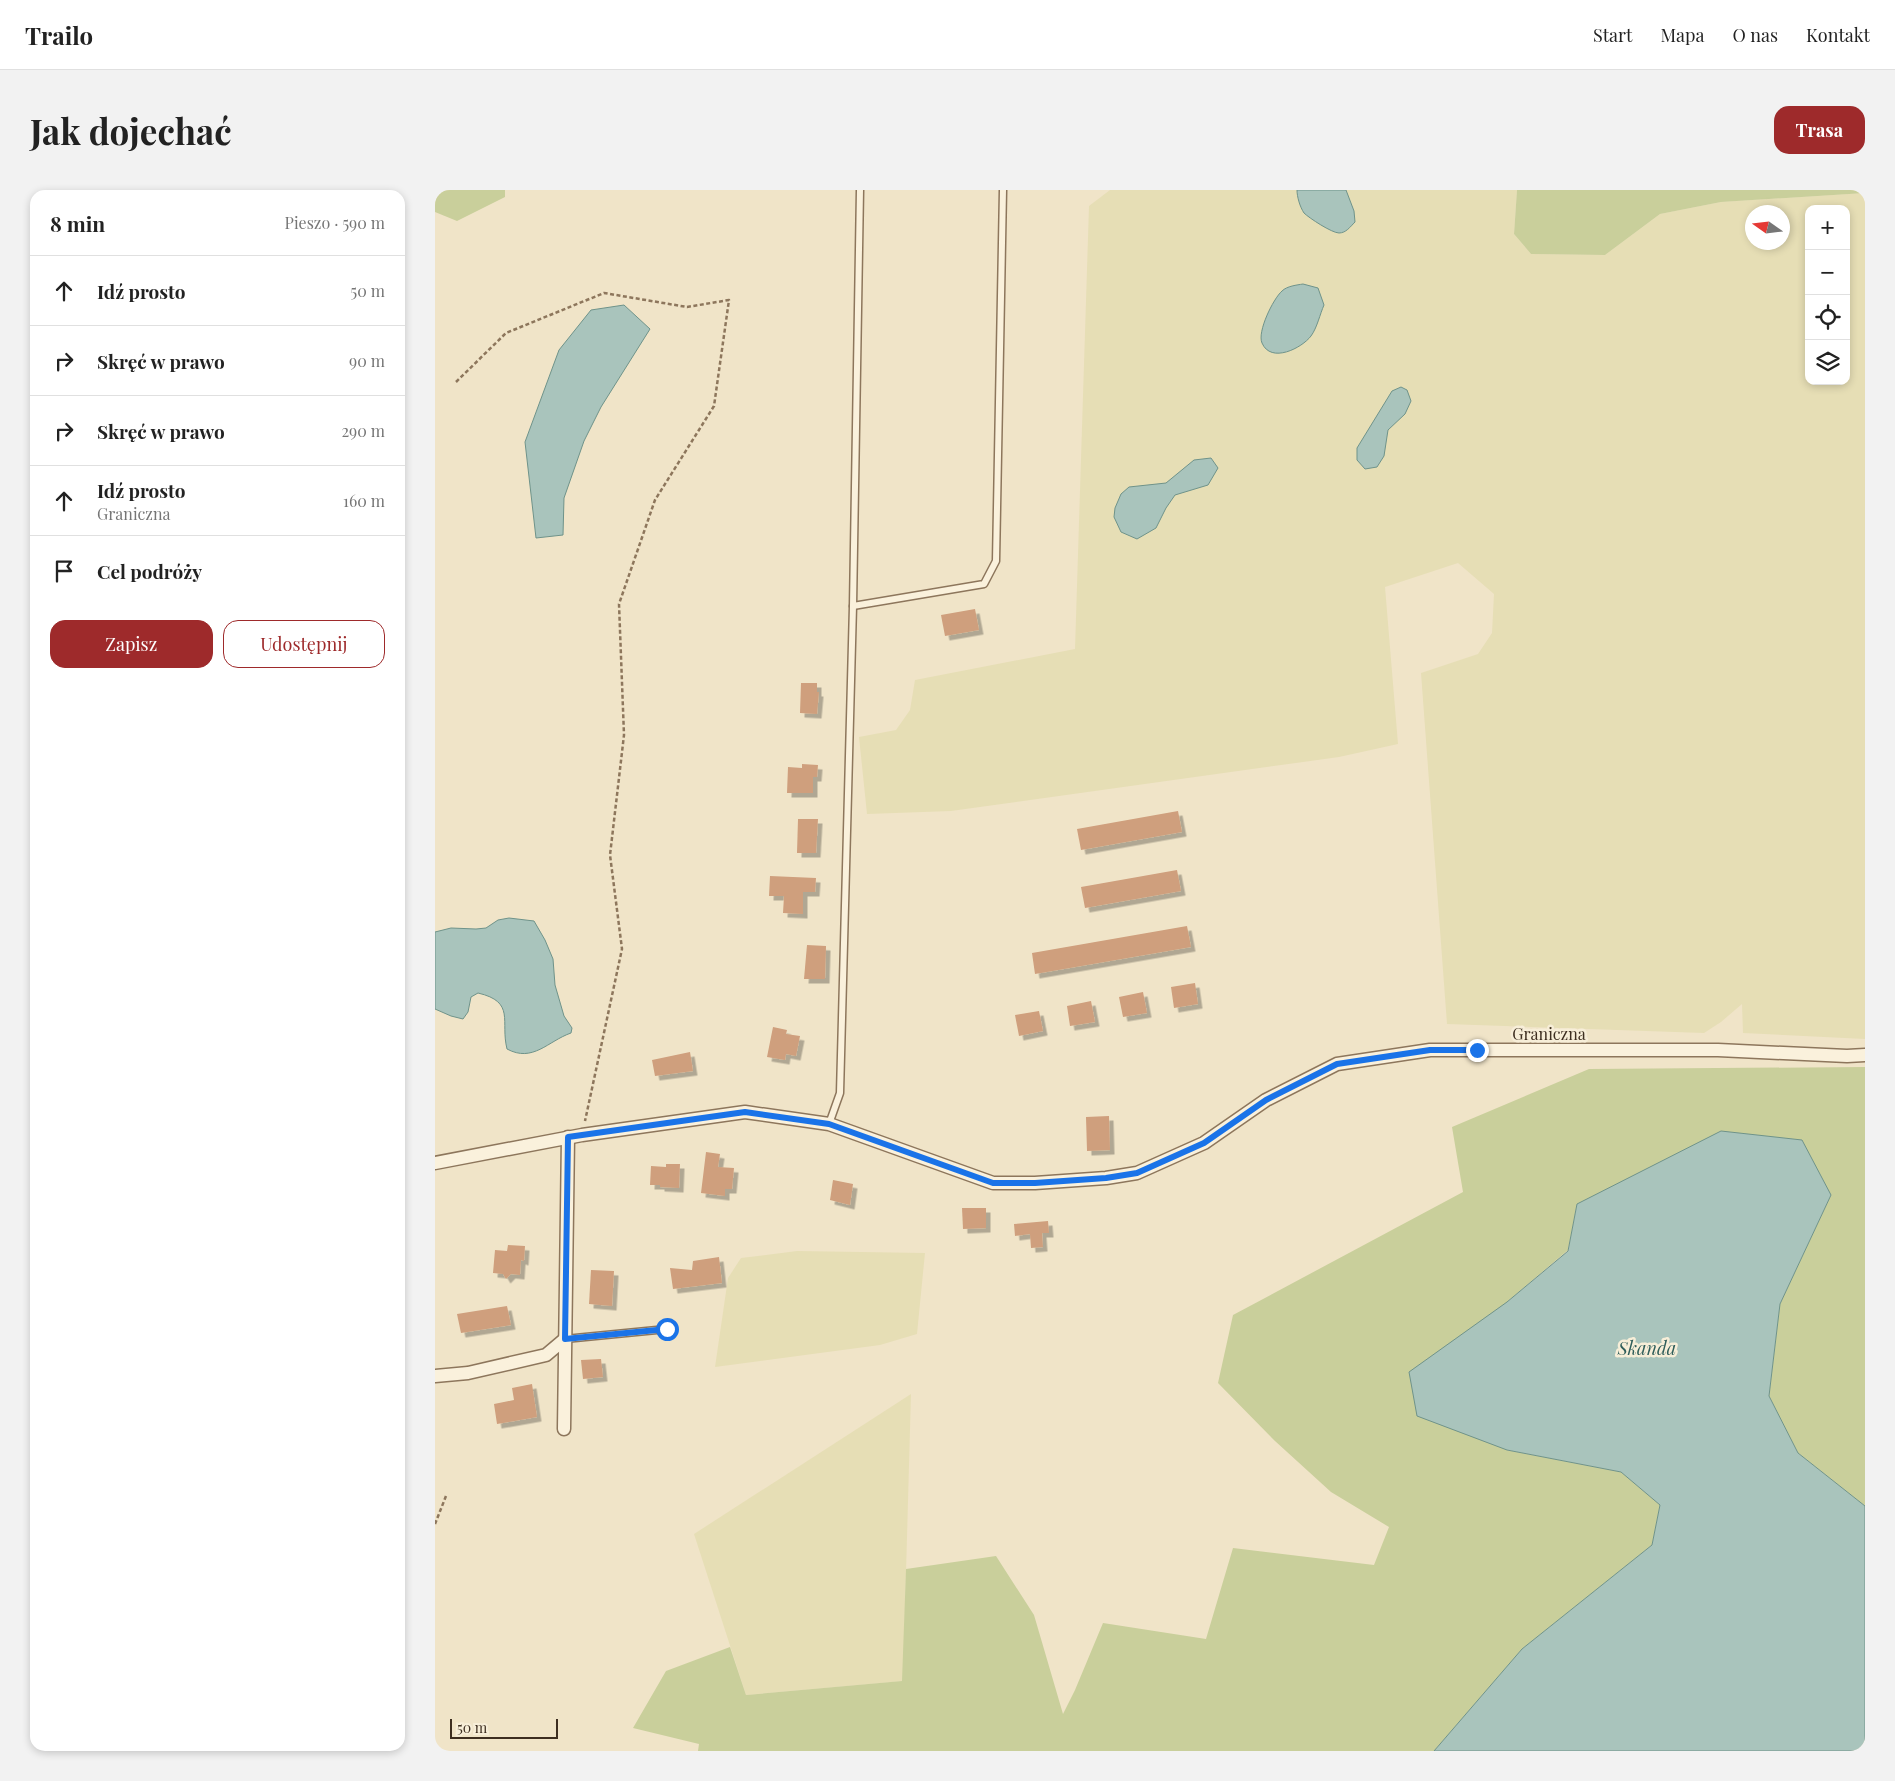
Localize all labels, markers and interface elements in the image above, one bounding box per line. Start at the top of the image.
text: Trailo [25,19,93,51]
text: Start [1593,23,1632,47]
text: Mapa [1660,23,1704,47]
text: O nas [1732,23,1778,47]
text: Kontakt [1806,23,1870,47]
button: Trasa [1774,106,1865,154]
text: Jak dojechać [30,107,232,154]
north arrow [1745,205,1790,250]
map controls [1805,205,1850,385]
button: + [1805,205,1850,250]
text: 8 min [50,209,105,237]
text: Pieszo · 590 m [285,212,385,233]
button: − [1805,250,1850,295]
icon: ahead [50,277,78,305]
text: Idź prosto [97,278,185,304]
text: 50 m [351,280,385,301]
button: locate [1805,295,1850,340]
button: layers [1805,340,1850,385]
icon: right [50,347,78,375]
text: Skręć w prawo [97,348,225,374]
text: 90 m [349,350,385,371]
icon: right [50,417,78,445]
text: Skręć w prawo [97,418,225,444]
text: 290 m [341,420,385,441]
text: Idź prosto [97,477,185,503]
icon: ahead [50,487,78,515]
text: 160 m [343,490,385,511]
text: Graniczna [97,503,171,524]
icon: arrive [50,557,78,585]
text: Cel podróży [97,558,202,584]
button: Zapisz [50,620,213,668]
button: Udostępnij [223,620,385,668]
street label: Graniczna [1512,1023,1586,1044]
route end [1466,1039,1489,1062]
route start [656,1318,679,1341]
water label: Skanda [1617,1336,1676,1360]
scale bar [450,1716,557,1739]
text: 50 m [457,1718,487,1737]

